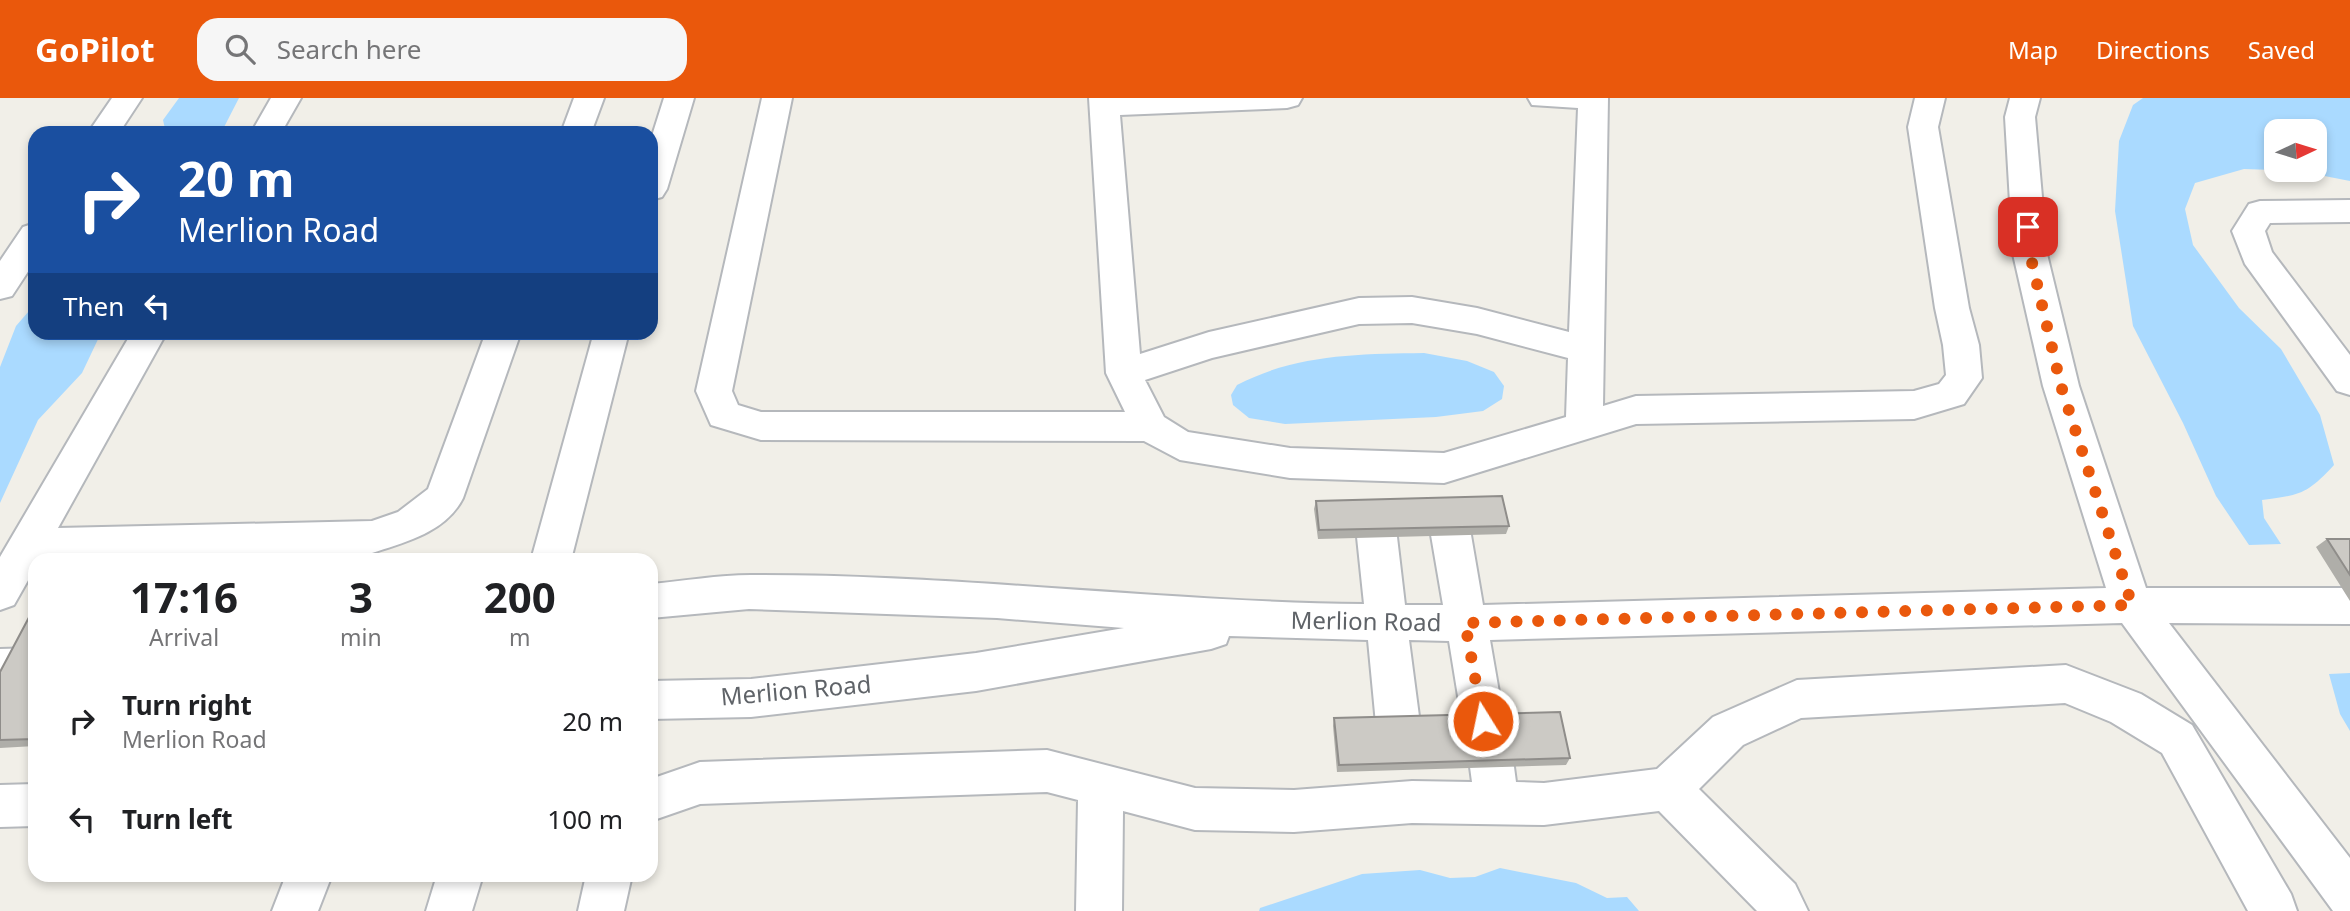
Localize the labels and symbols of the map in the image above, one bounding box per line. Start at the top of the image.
north arrow [2264,119,2328,182]
pin [1998,197,2058,257]
street label: Merlion Road [1290,603,1442,638]
street label: Merlion Road [719,666,872,713]
position arrow [1446,684,1520,758]

